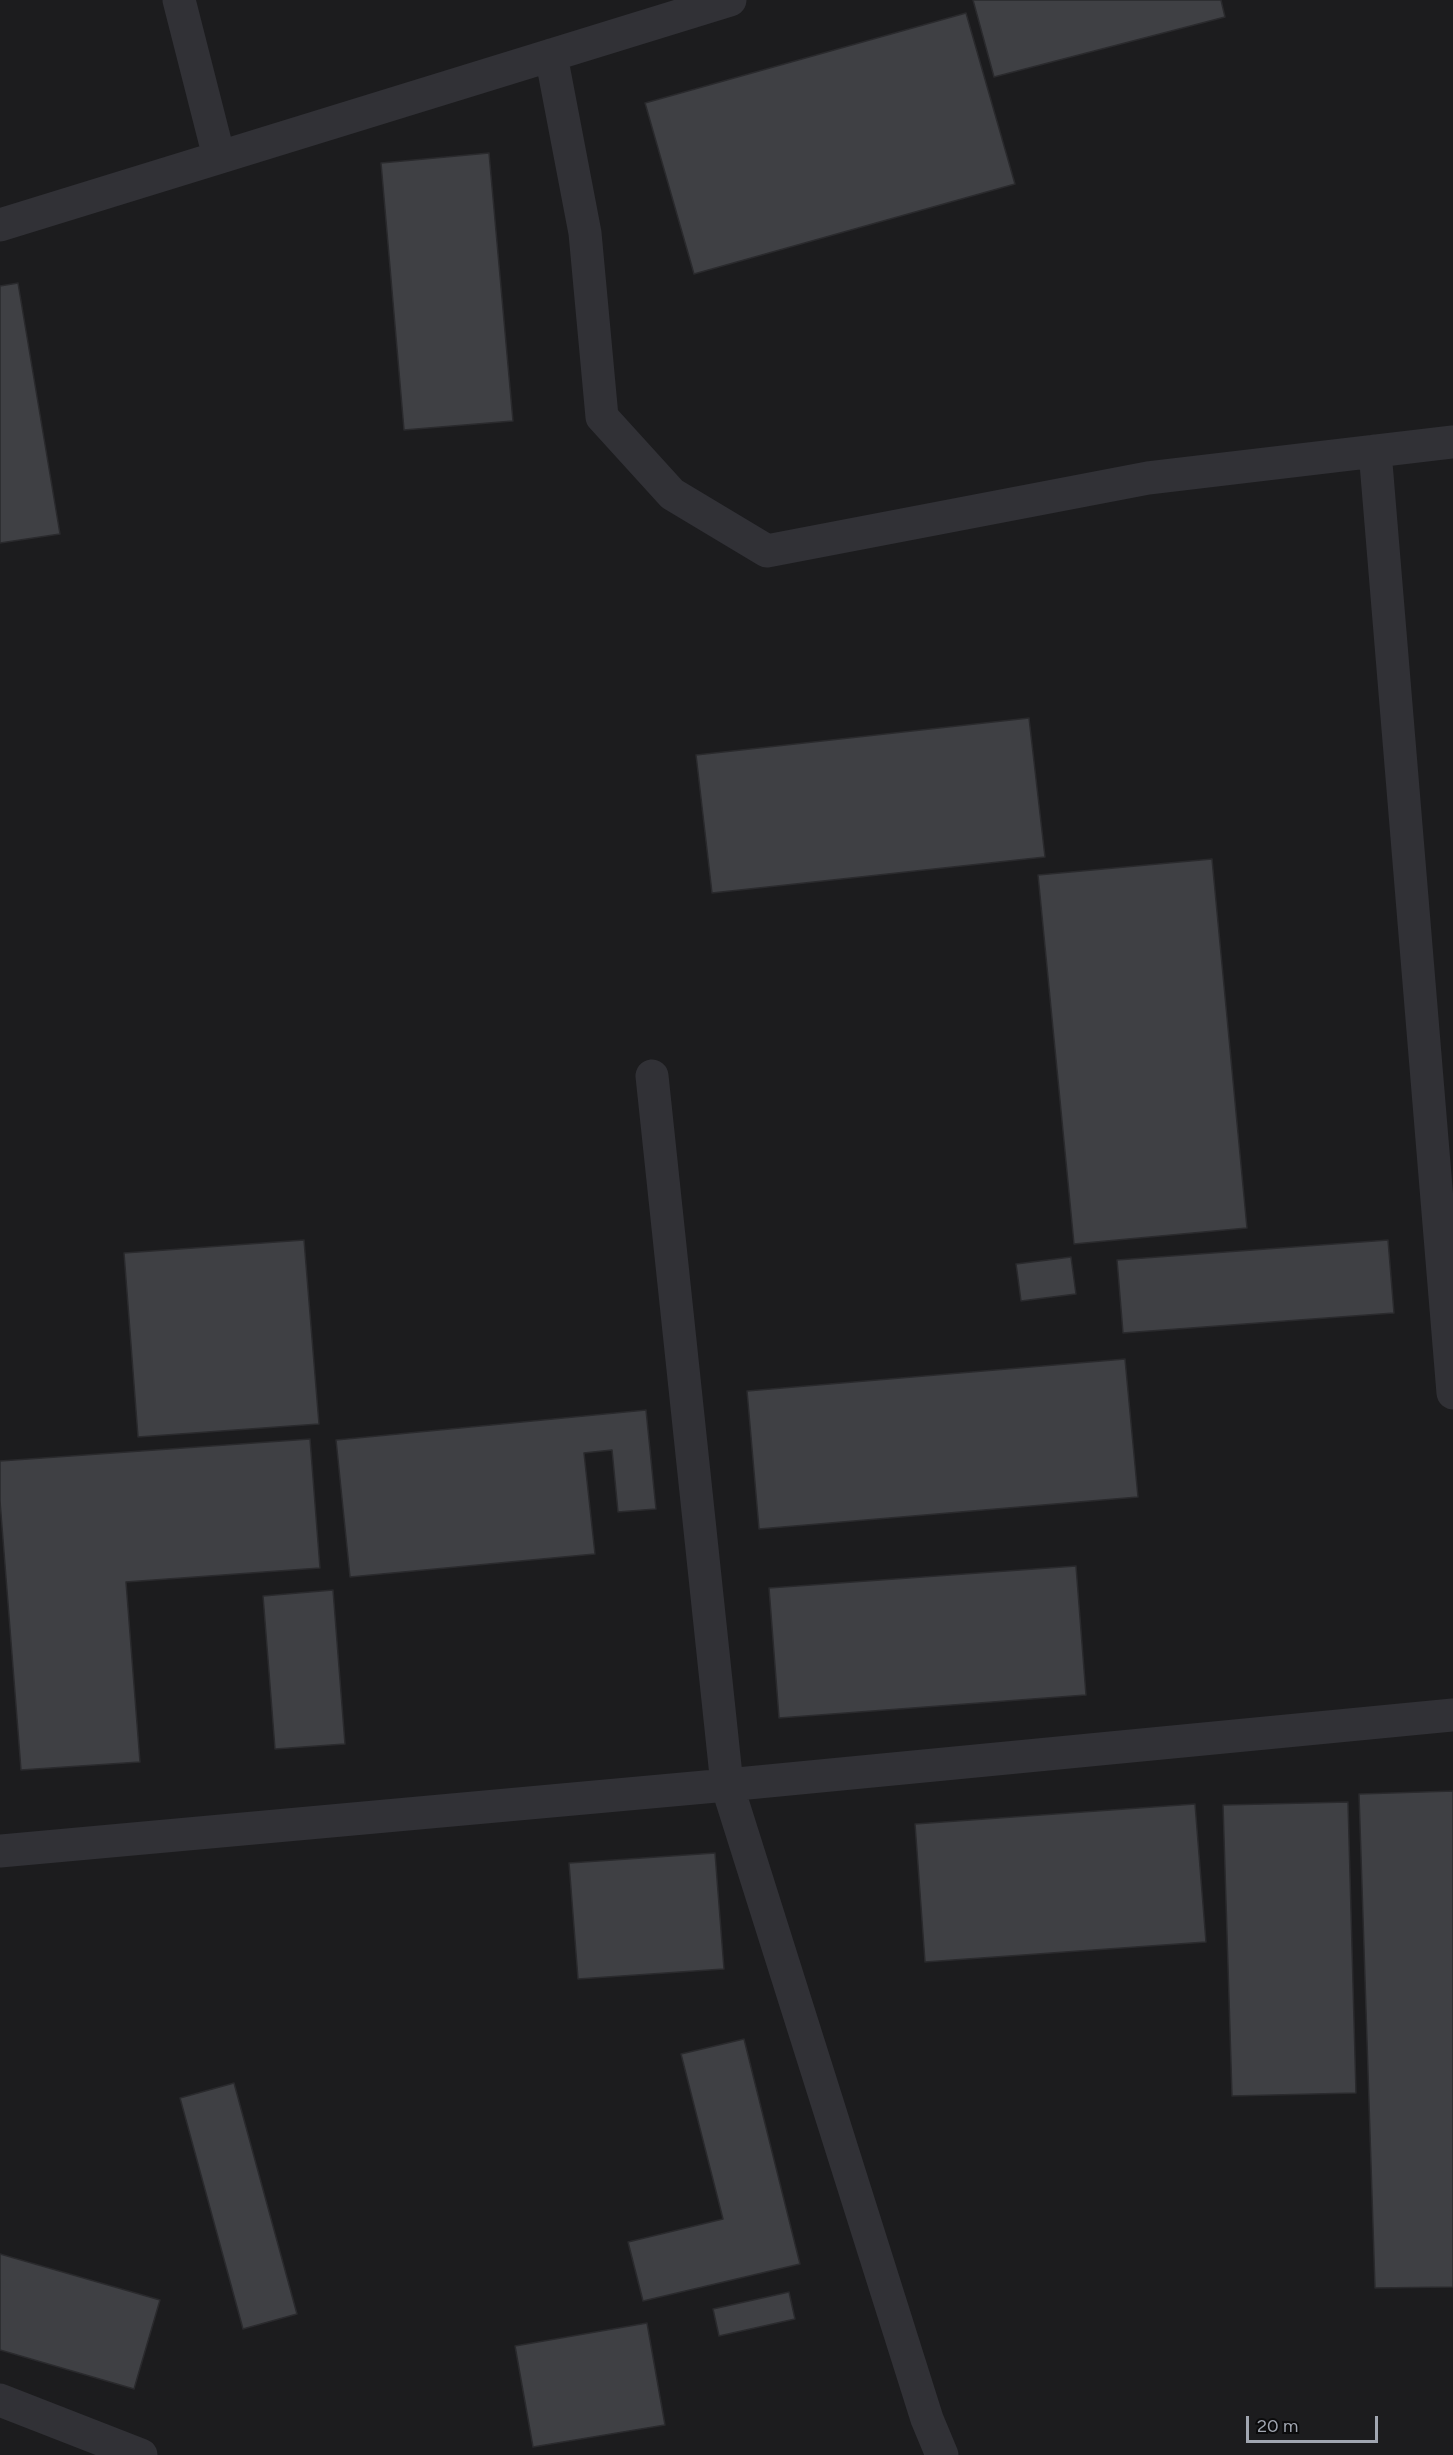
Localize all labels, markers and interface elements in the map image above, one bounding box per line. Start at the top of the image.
scale bar [1249,2404,1381,2442]
text: 20 m [1257,2415,1298,2437]

